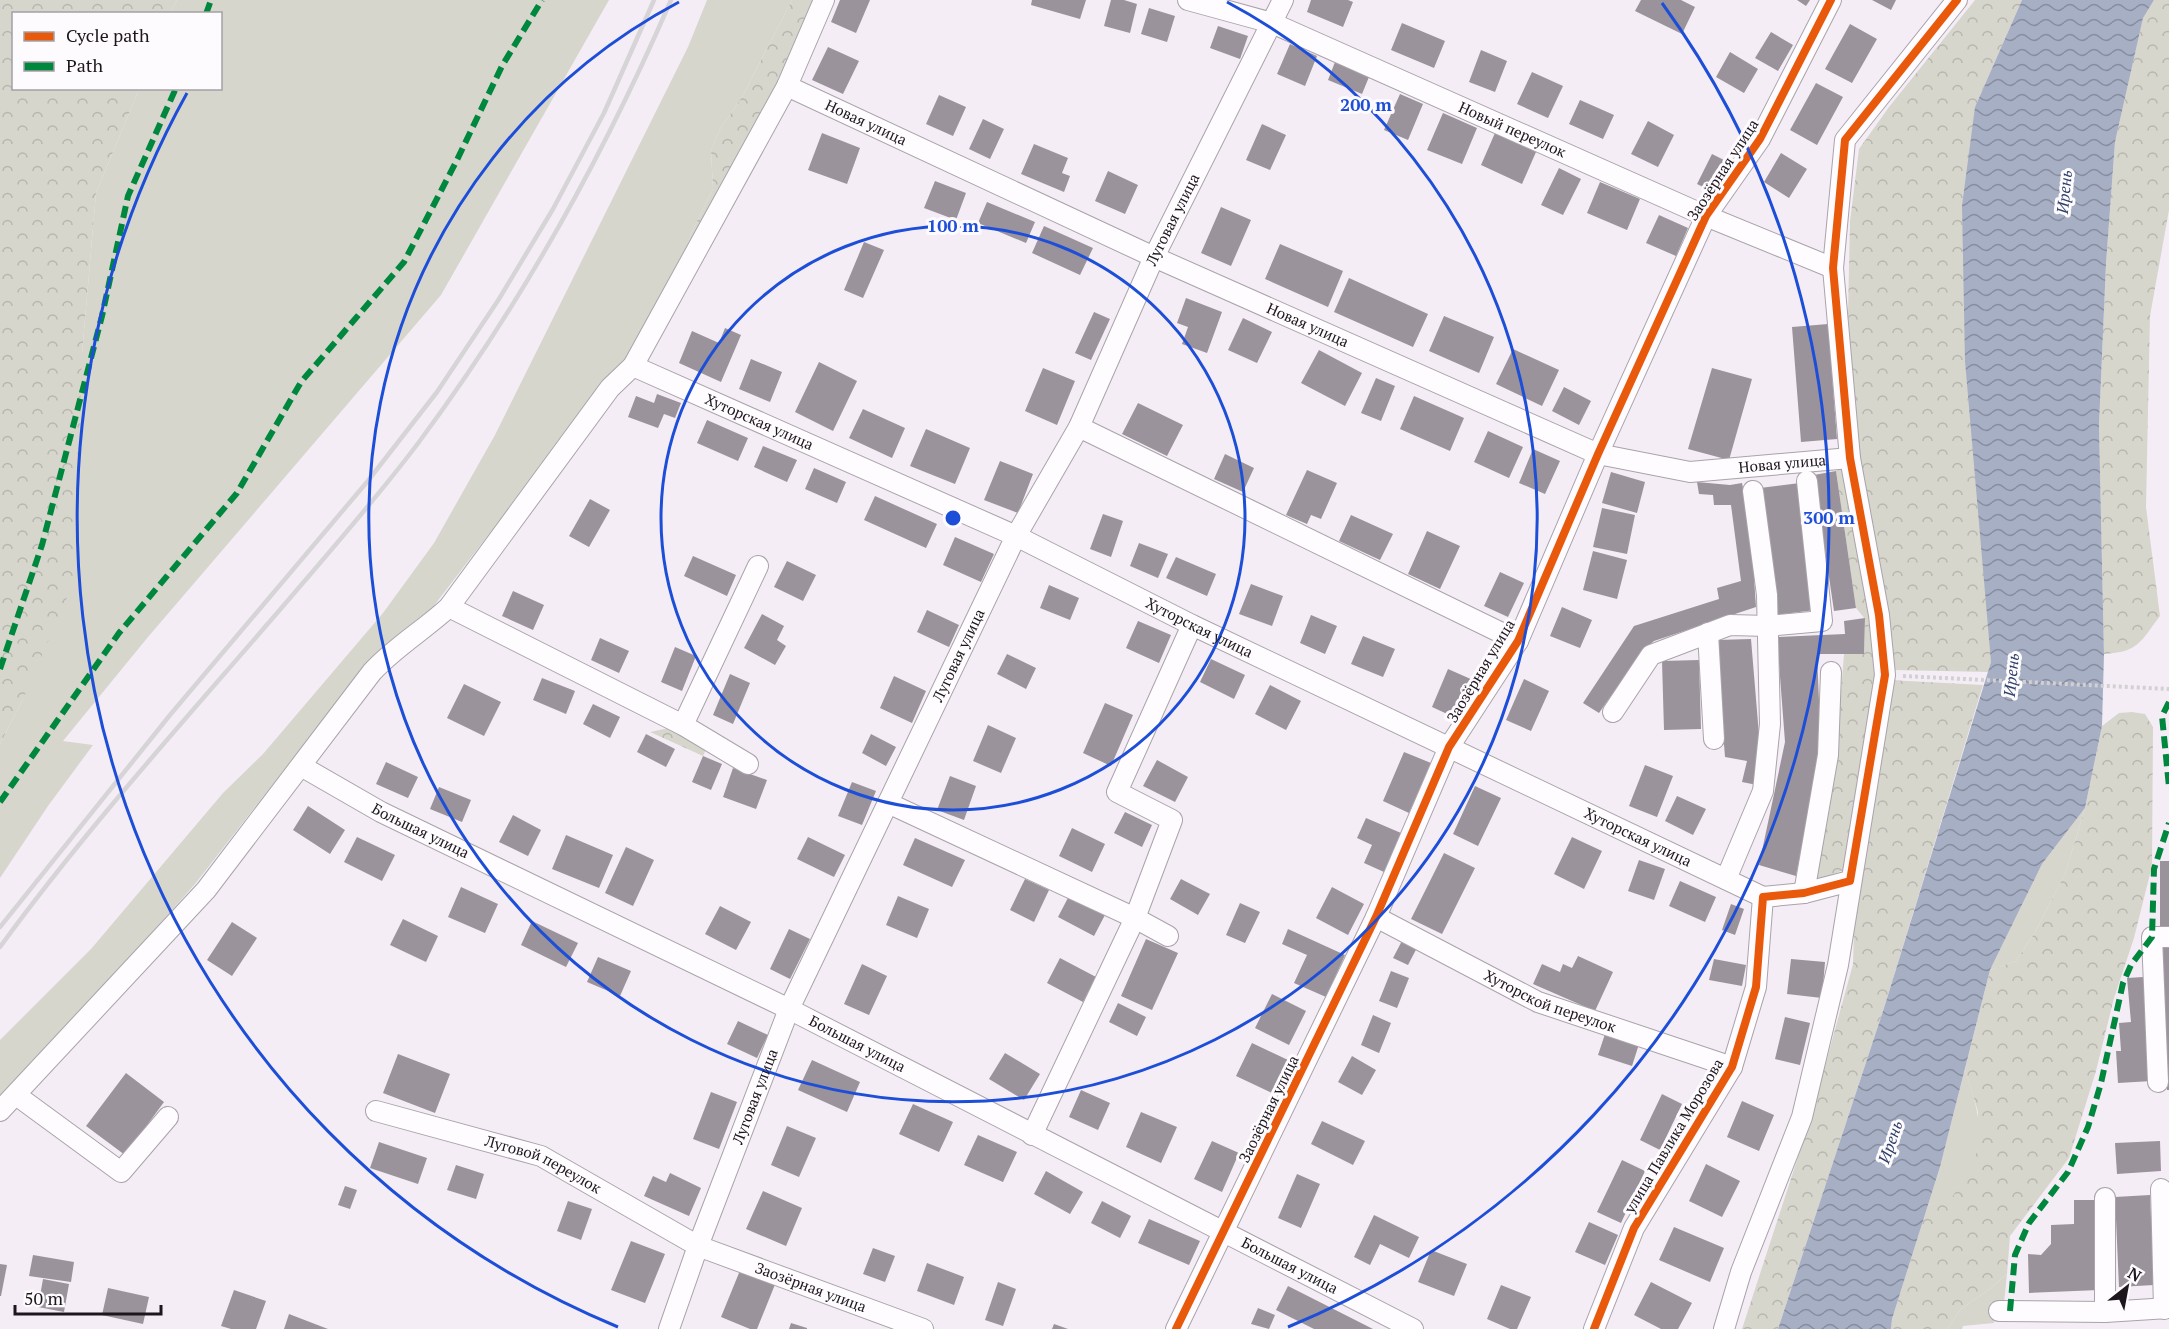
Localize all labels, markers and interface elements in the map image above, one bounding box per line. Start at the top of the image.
legend [12,12,222,90]
text: Cycle path [66,23,150,47]
text: Path [66,53,103,77]
text: 200 m [1340,92,1392,116]
street label: Новая улица [822,94,911,150]
street label: Новый переулок [1456,96,1570,162]
street label: Заозёрная улица [1682,115,1763,224]
street label: Луговая улица [1140,169,1204,269]
water label: Ирень [2051,169,2077,216]
text: 100 m [927,213,979,237]
street label: Новая улица [1264,297,1353,351]
street label: Хуторская улица [702,388,817,454]
street label: Новая улица [1738,449,1827,477]
text: 300 m [1803,505,1855,529]
centre of rings [943,508,963,528]
street label: Хуторская улица [1143,592,1257,662]
street label: Луговая улица [927,605,989,706]
street label: Заозёрная улица [1441,615,1519,726]
water label: Ирень [1998,652,2024,699]
street label: Большая улица [369,798,473,862]
street label: Хуторская улица [1581,802,1696,871]
street label: Хуторской переулок [1481,965,1620,1037]
street label: Большая улица [806,1010,910,1076]
street label: Луговая улица [727,1045,782,1148]
street label: Заозёрная улица [1233,1051,1303,1166]
street label: улица Павлика Морозова [1618,1054,1727,1217]
water label: Ирень [1872,1118,1907,1167]
street label: Луговой переулок [482,1130,606,1198]
street label: Большая улица [1238,1232,1342,1298]
street label: Заозёрная улица [753,1257,870,1316]
north arrow [2097,1257,2157,1317]
text: N [2124,1262,2146,1287]
scale bar [15,1278,160,1316]
text: 50 m [24,1286,64,1310]

